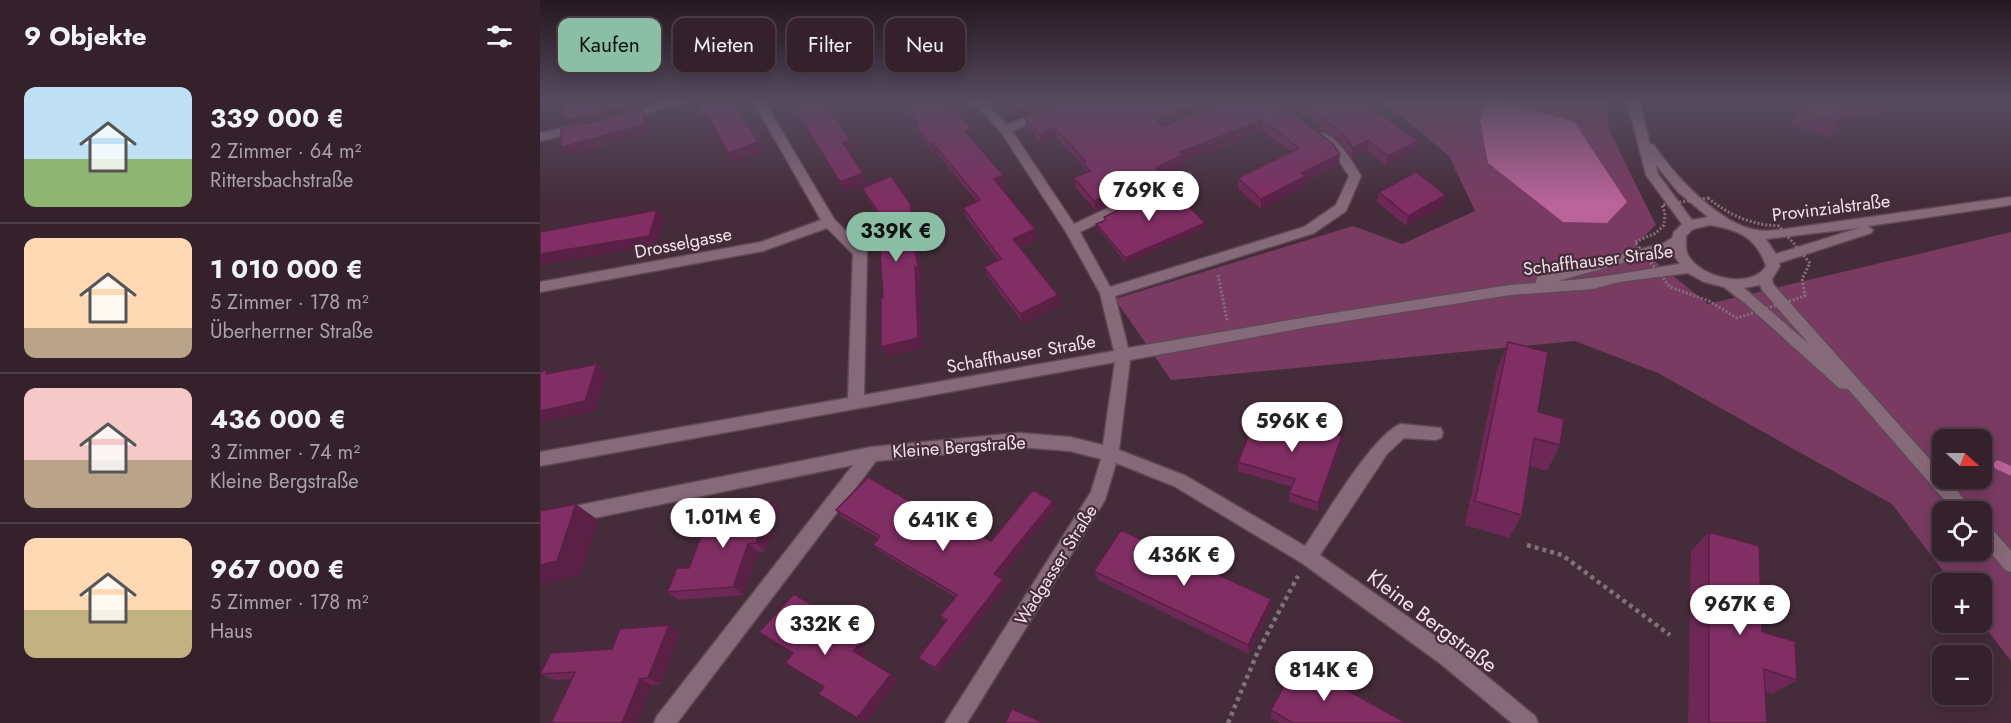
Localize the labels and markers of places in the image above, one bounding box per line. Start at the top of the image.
pin: 769K € [1100,171,1198,222]
pin: 339K € [847,212,945,263]
pin: 596K € [1243,402,1341,453]
pin: 1.01M € [668,498,778,549]
pin: 641K € [894,501,992,552]
pin: 436K € [1135,536,1233,587]
pin: 967K € [1691,585,1789,636]
pin: 332K € [776,605,874,656]
pin: 814K € [1275,651,1373,702]

